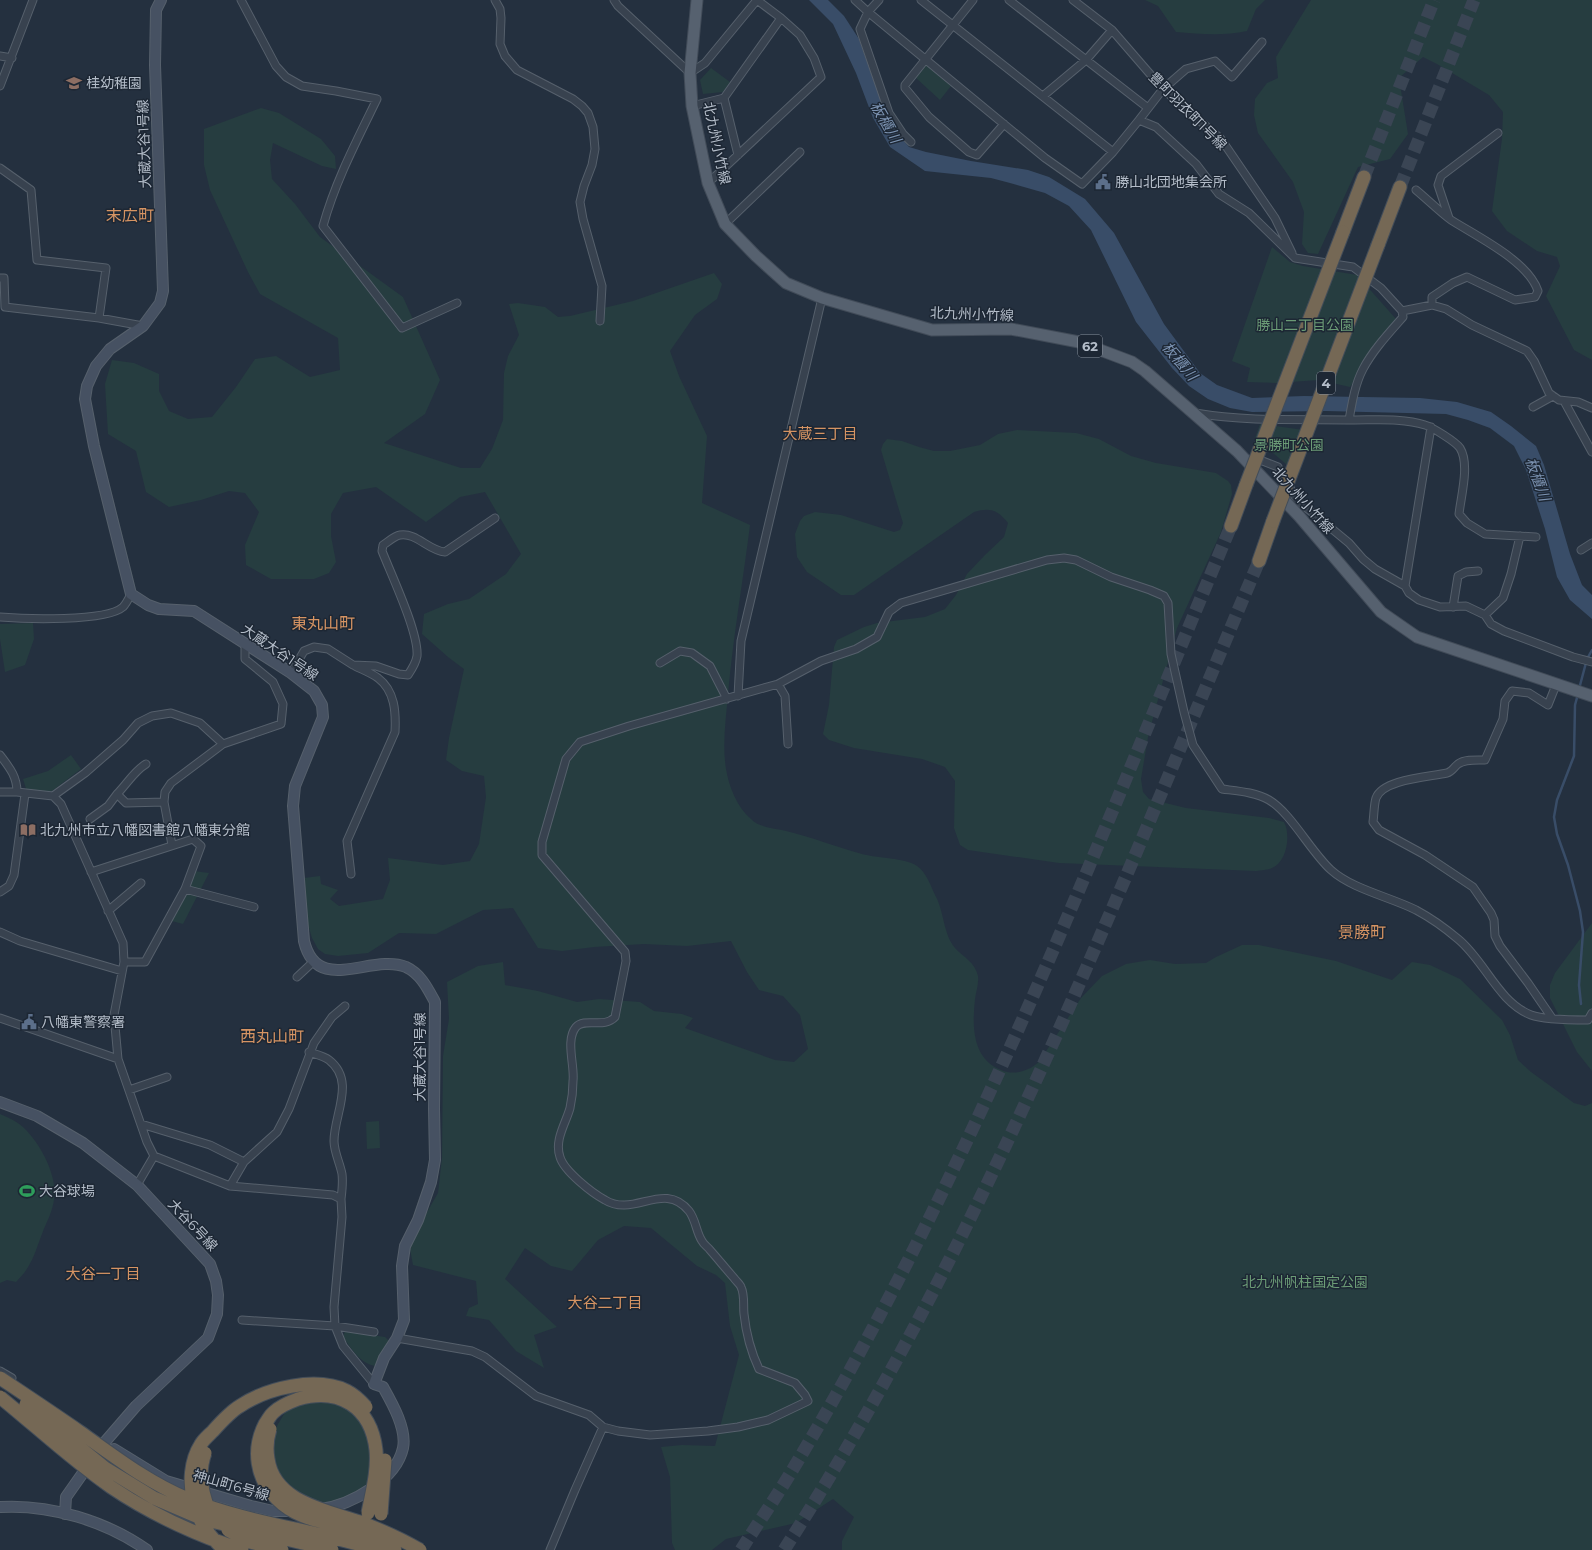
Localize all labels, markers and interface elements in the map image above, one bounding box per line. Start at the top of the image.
street label: 豊町羽衣町1号線 [1145,68,1231,154]
school or university icon: 桂幼稚園 [65,74,83,92]
place label: 桂幼稚園 [86,74,142,92]
water label: 板櫃川 [867,98,906,148]
street label: 大蔵大谷1号線 [133,99,155,189]
street label: 北九州小竹線 [699,100,735,186]
public building icon: 勝山北団地集会所 [1094,173,1112,191]
place label: 勝山北団地集会所 [1115,173,1227,191]
district label: 末広町 [106,206,154,225]
street label: 北九州小竹線 [930,304,1014,324]
park label: 勝山二丁目公園 [1256,316,1354,334]
road number: 62 [1078,335,1102,357]
water label: 板櫃川 [1158,338,1203,386]
road number: 4 [1317,372,1335,394]
district label: 大蔵三丁目 [782,424,858,443]
park label: 景勝町公園 [1254,436,1324,454]
water label: 板櫃川 [1521,455,1555,505]
street label: 北九州小竹線 [1268,463,1338,537]
district label: 東丸山町 [291,614,355,633]
street label: 大蔵大谷1号線 [238,620,322,684]
library icon: 北九州市立八幡図書館八幡東分館 [19,821,37,839]
place label: 北九州市立八幡図書館八幡東分館 [40,821,250,839]
district label: 景勝町 [1338,923,1386,942]
street label: 大蔵大谷1号線 [411,1012,429,1102]
public building icon: 八幡東警察署 [20,1013,38,1031]
place label: 八幡東警察署 [41,1013,125,1031]
district label: 西丸山町 [240,1027,304,1046]
sports icon: 大谷球場 [18,1182,36,1200]
place label: 大谷球場 [39,1182,95,1200]
street label: 大谷6号線 [164,1195,222,1255]
district label: 大谷一丁目 [65,1264,141,1283]
park label: 北九州帆柱国定公園 [1242,1273,1368,1291]
district label: 大谷二丁目 [567,1293,643,1312]
street label: 神山町6号線 [191,1466,271,1504]

